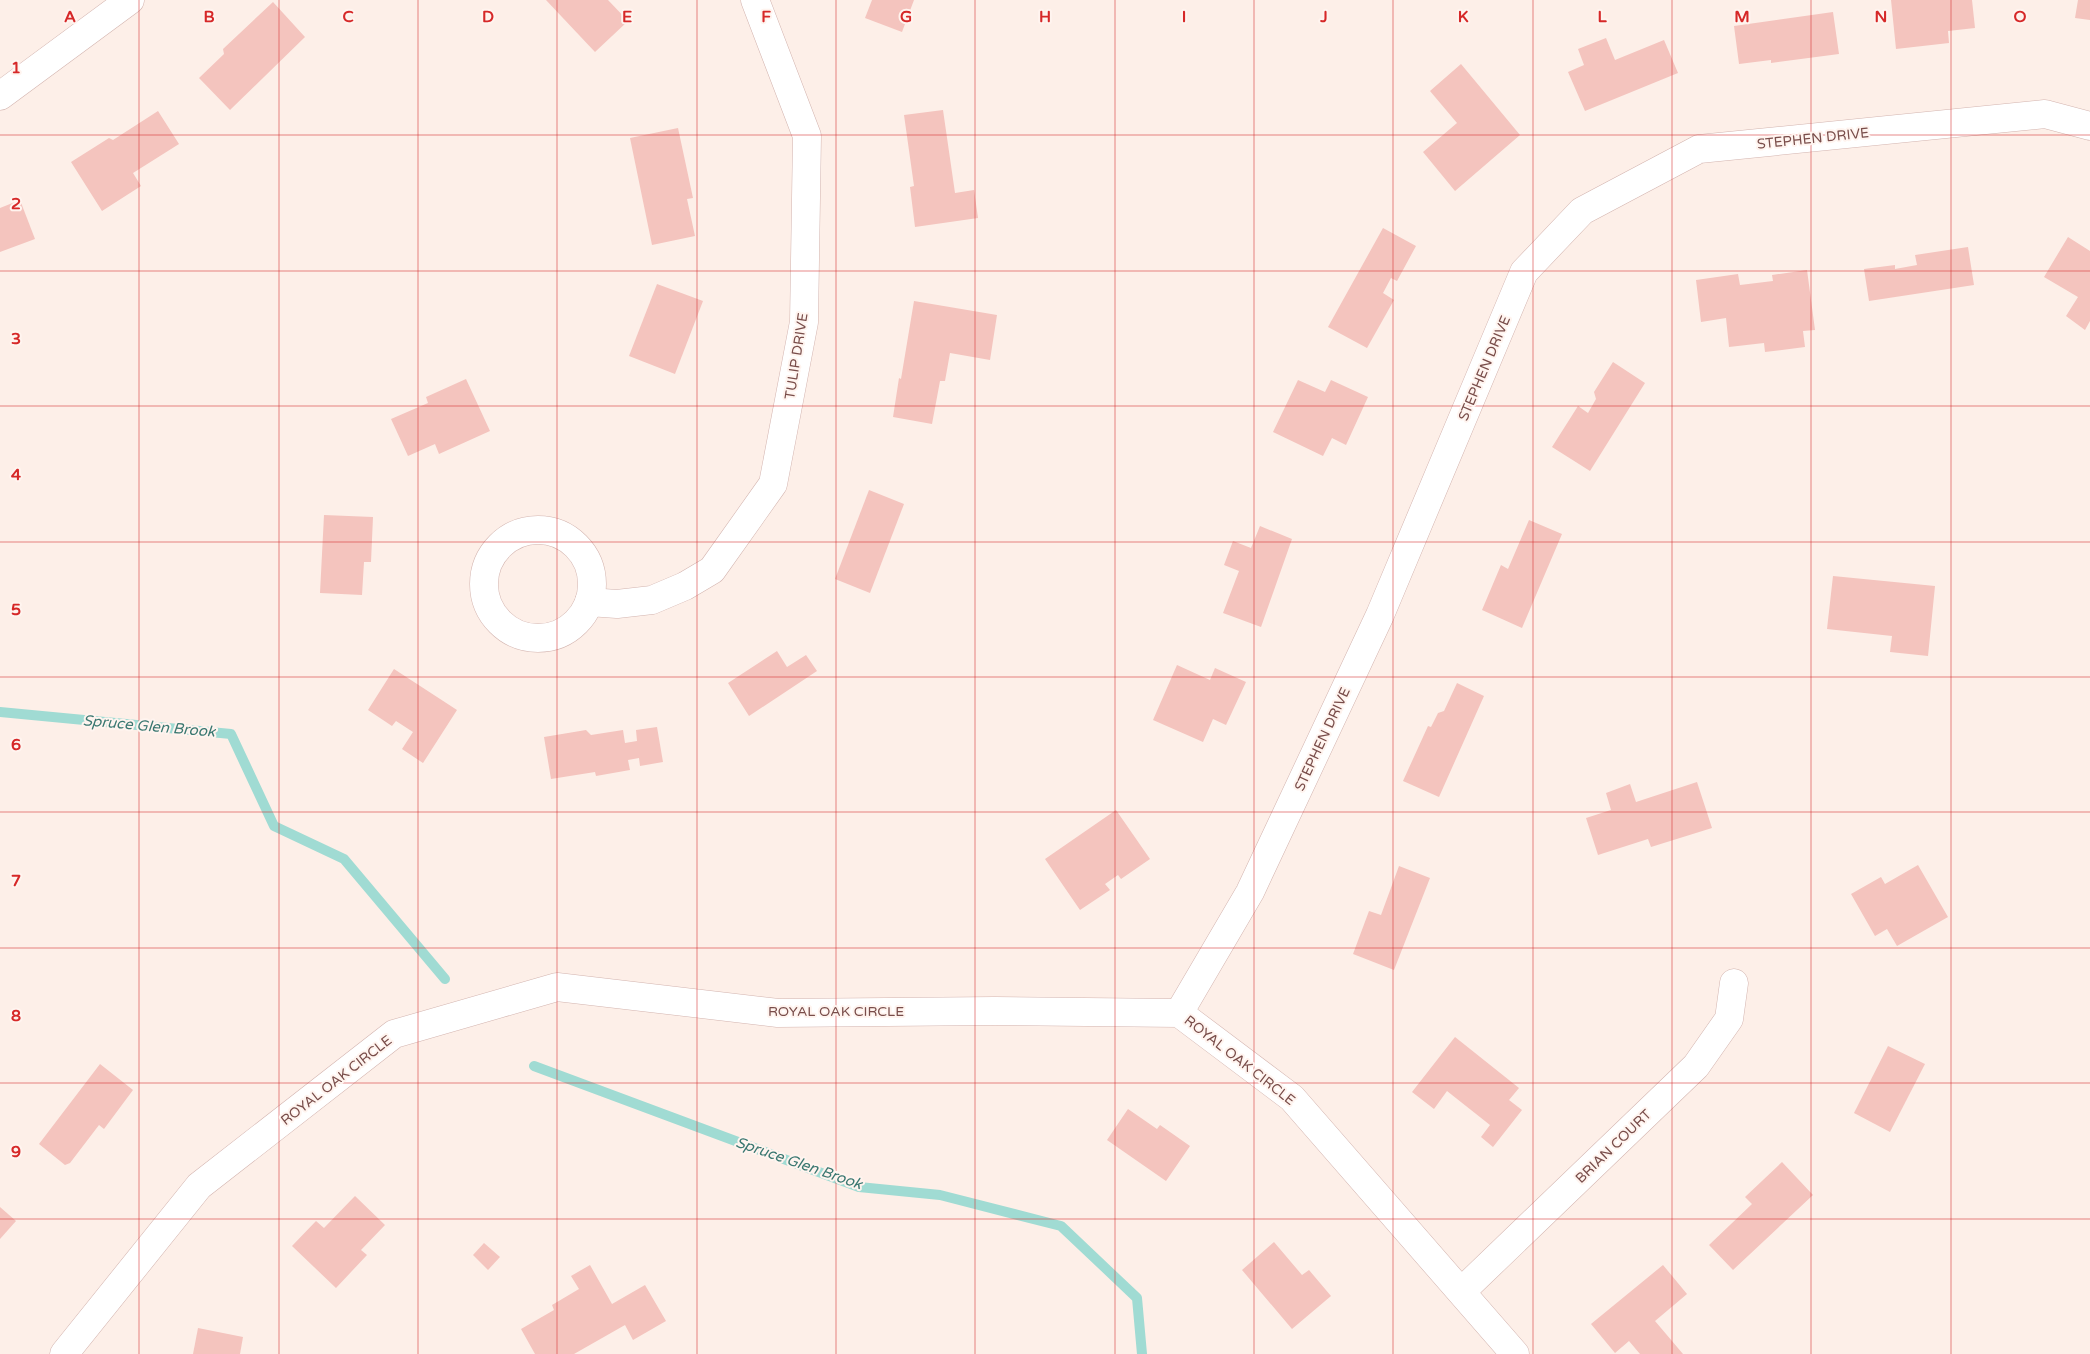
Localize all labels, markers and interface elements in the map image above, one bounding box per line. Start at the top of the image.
text: A [64,7,76,27]
text: B [203,7,215,27]
text: C [342,7,354,27]
text: D [482,7,494,27]
text: E [622,7,632,27]
text: F [761,7,771,27]
text: G [900,7,912,27]
text: H [1039,7,1051,27]
text: I [1182,7,1186,27]
text: J [1319,7,1328,27]
text: K [1458,7,1469,27]
text: L [1597,7,1607,27]
text: M [1734,7,1750,27]
text: N [1875,7,1887,27]
text: O [2014,7,2027,27]
text: 1 [11,58,21,78]
street label: STEPHEN DRIVE [1756,124,1870,153]
text: 2 [11,194,21,214]
street label: TULIP DRIVE [781,312,812,401]
street label: STEPHEN DRIVE [1455,313,1514,423]
text: 3 [11,329,21,349]
text: 4 [11,465,21,485]
text: 5 [11,600,21,620]
street label: STEPHEN DRIVE [1291,685,1354,794]
water label: Spruce Glen Brook [82,711,218,741]
text: 6 [11,735,21,755]
text: 7 [11,871,21,891]
street label: ROYAL OAK CIRCLE [768,1003,904,1020]
text: 8 [11,1006,21,1026]
street label: ROYAL OAK CIRCLE [1181,1012,1299,1109]
street label: ROYAL OAK CIRCLE [277,1032,395,1129]
street label: BRIAN COURT [1572,1106,1655,1187]
water label: Spruce Glen Brook [733,1133,866,1194]
text: 9 [11,1142,21,1162]

